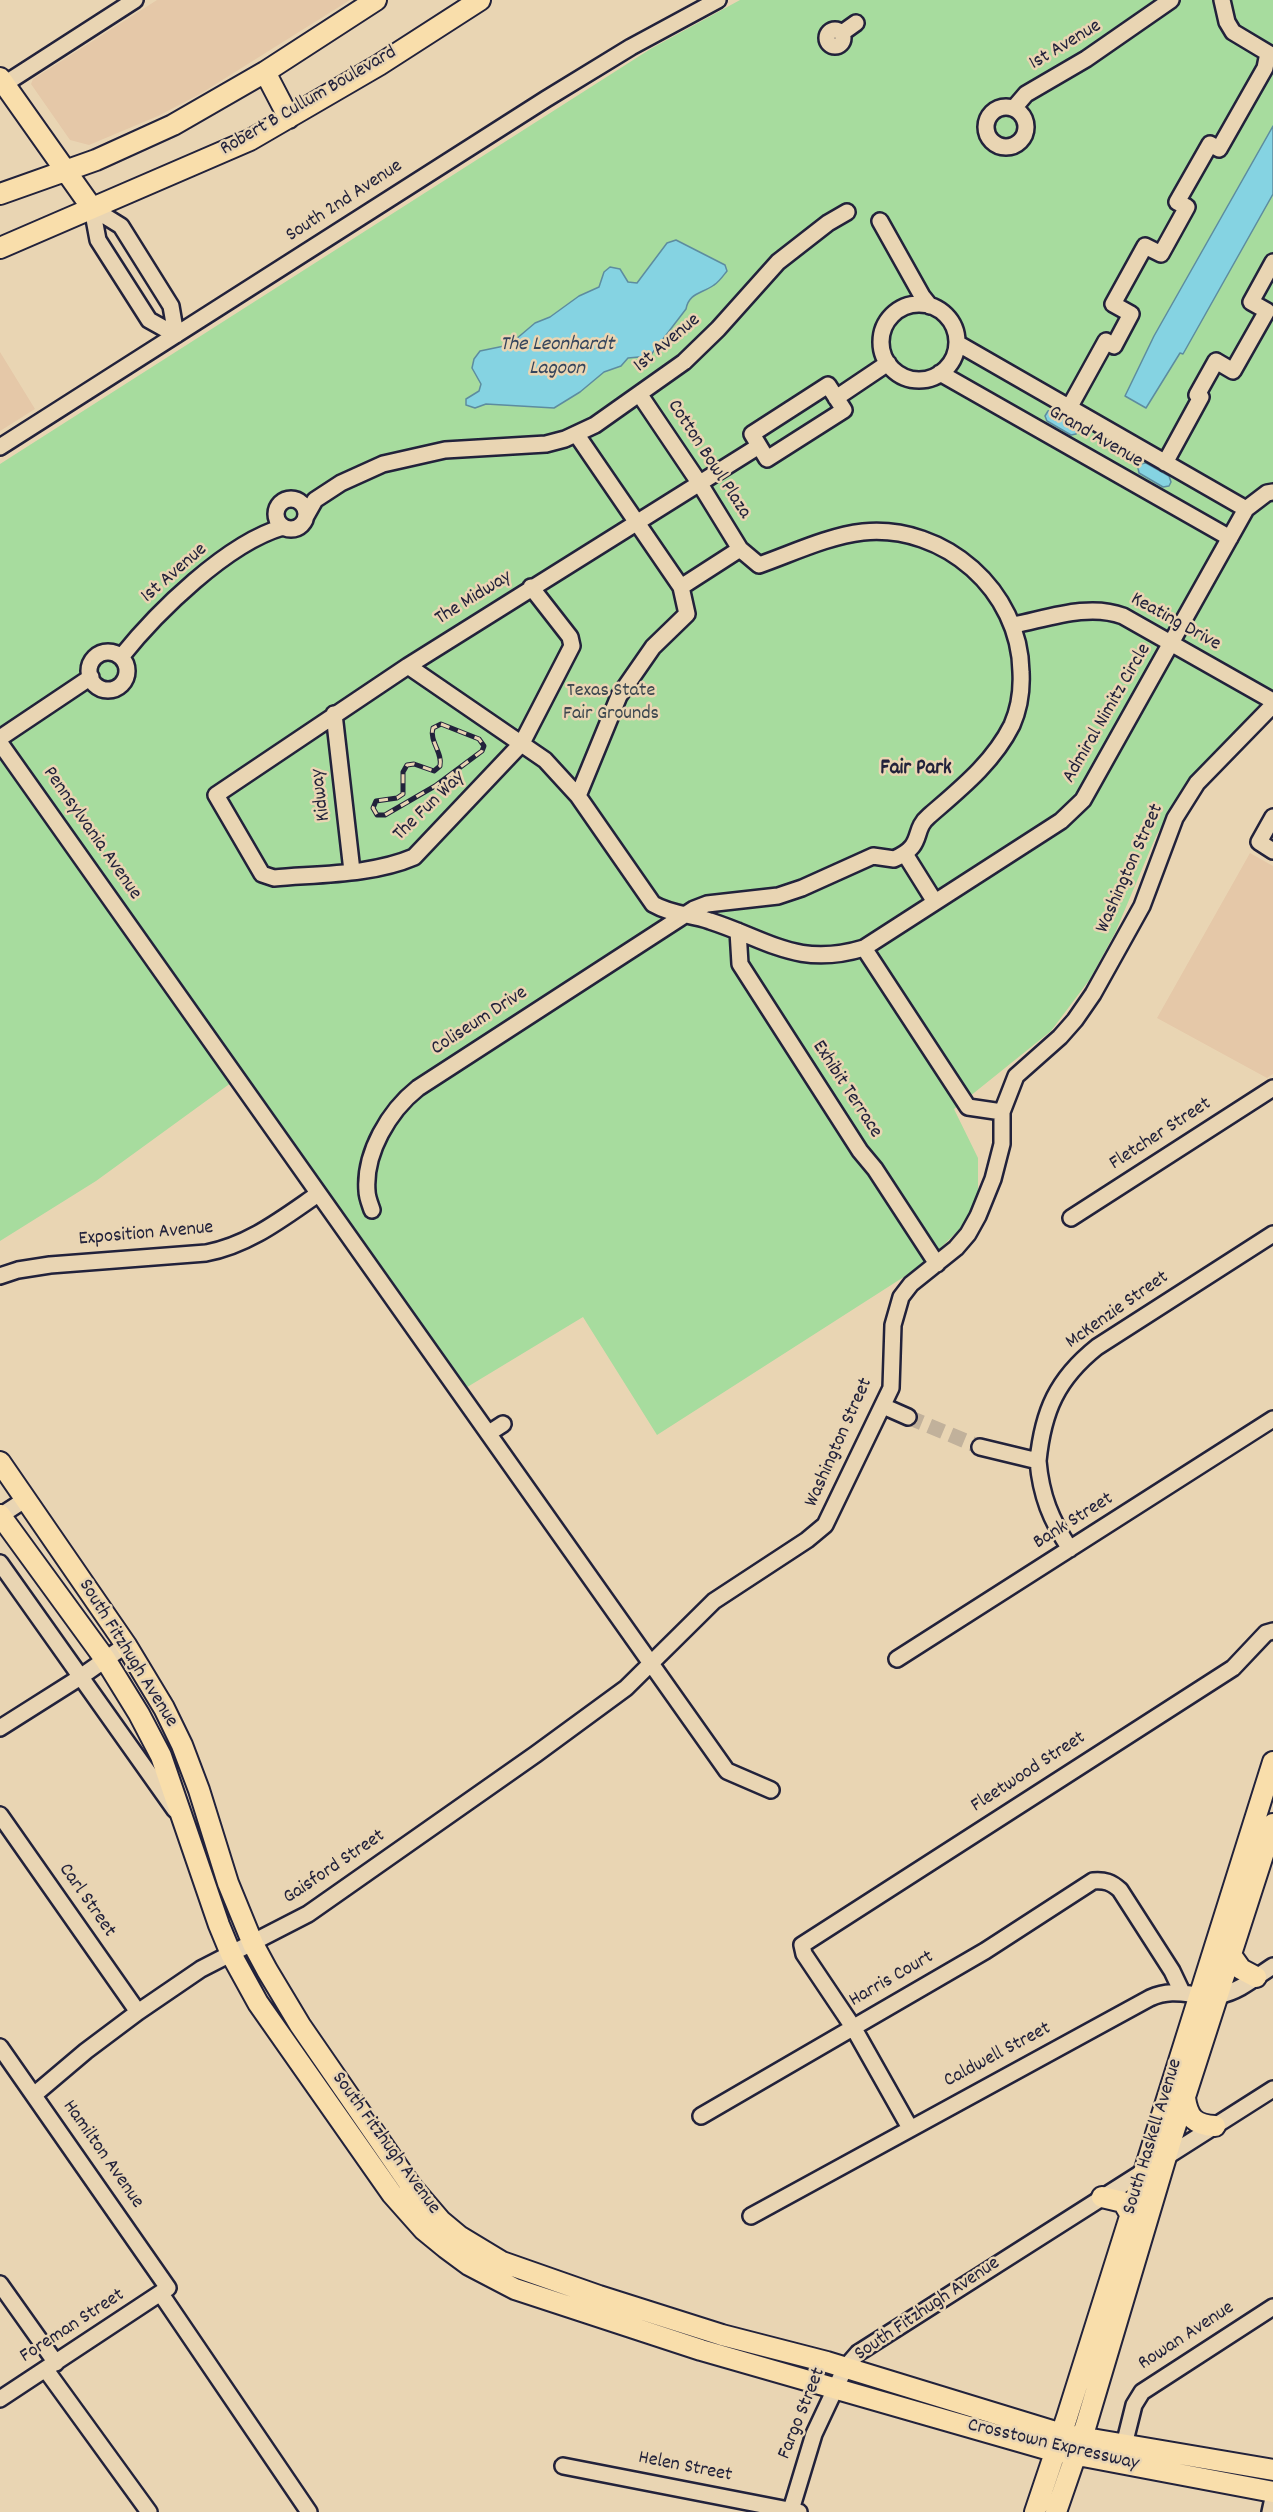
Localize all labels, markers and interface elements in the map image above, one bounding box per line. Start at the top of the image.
street label: 1st Avenue [1026,15,1106,77]
street label: Robert B Cullum Boulevard [217,42,401,162]
street label: South 2nd Avenue [282,155,408,249]
street label: 1st Avenue [630,309,706,379]
water label: The Leonhardt Lagoon [500,333,614,383]
street label: Cotton Bowl Plaza [661,396,755,524]
street label: Grand Avenue [1044,401,1146,475]
street label: 1st Avenue [137,539,213,609]
street label: The Midway [431,566,517,632]
street label: Keating Drive [1126,588,1224,658]
street label: Admiral Nimitz Circle [1058,640,1158,788]
park label: Texas State Fair Grounds [563,680,659,727]
district label: Fair Park [880,757,952,783]
street label: Pennsylvania Avenue [36,763,146,905]
street label: Kidway [307,767,337,823]
street label: The Fun Way [389,767,471,847]
street label: Washington Street [1092,801,1170,937]
street label: Coliseum Drive [427,982,533,1062]
street label: Exhibit Terrace [806,1037,886,1143]
street label: Fletcher Street [1106,1093,1216,1177]
street label: Exposition Avenue [78,1217,214,1253]
street label: McKenzie Street [1062,1267,1174,1355]
street label: Washington Street [801,1375,879,1511]
street label: Bank Street [1030,1488,1118,1556]
street label: South Fitzhugh Avenue [72,1576,182,1732]
street label: Fleetwood Street [967,1727,1091,1819]
street label: Gaisford Street [280,1825,390,1911]
street label: Carl Street [52,1859,120,1943]
street label: Harris Court [846,1946,938,2014]
street label: Caldwell Street [940,2018,1056,2094]
street label: South Haskell Avenue [1119,2056,1189,2218]
street label: South Fitzhugh Avenue [325,2068,445,2220]
street label: Hamilton Avenue [56,2096,148,2214]
street label: South Fitzhugh Avenue [851,2253,1005,2367]
street label: Foreman Street [16,2284,130,2370]
street label: Rowan Avenue [1135,2297,1239,2377]
street label: Fargo Street [774,2365,832,2463]
street label: Crosstown Expressway [965,2415,1141,2477]
street label: Helen Street [636,2447,734,2489]

